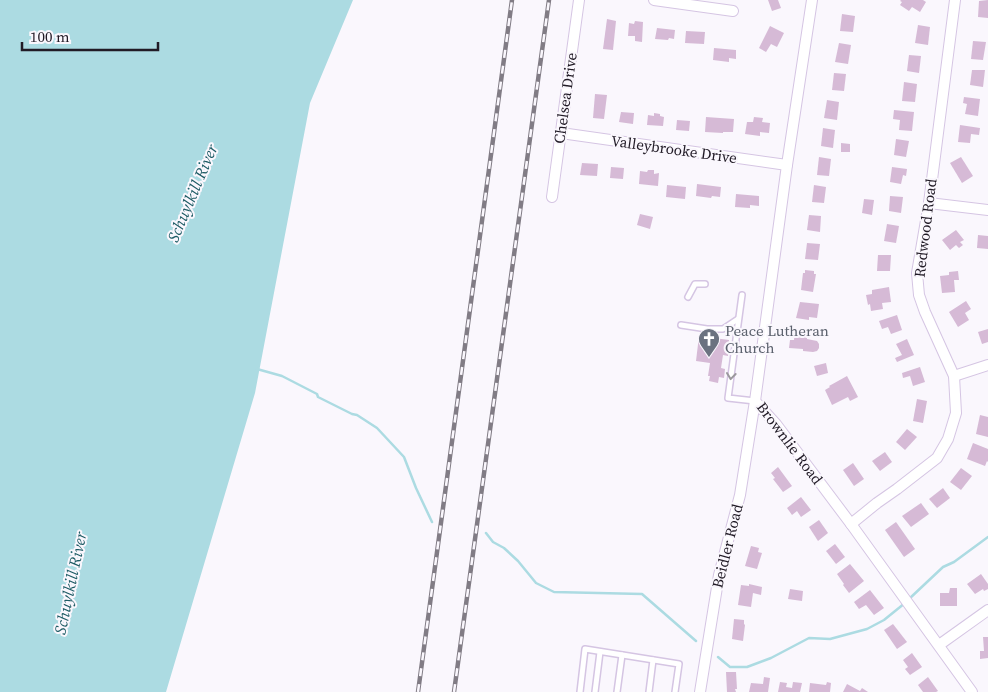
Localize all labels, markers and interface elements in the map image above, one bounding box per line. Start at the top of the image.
scale bar [22,20,159,52]
text: 100 m [30,26,70,47]
street label: Chelsea Drive [548,51,582,145]
street label: Valleybrooke Drive [610,130,739,168]
water label: Schuylkill River [162,140,223,245]
street label: Redwood Road [909,177,942,279]
place label: Peace Lutheran Church [725,320,829,358]
church icon: Peace Lutheran Church [697,327,721,358]
one-way arrow [726,372,737,380]
street label: Brownlie Road [752,397,828,489]
street label: Beidler Road [706,501,748,590]
water label: Schuylkill River [48,529,92,636]

